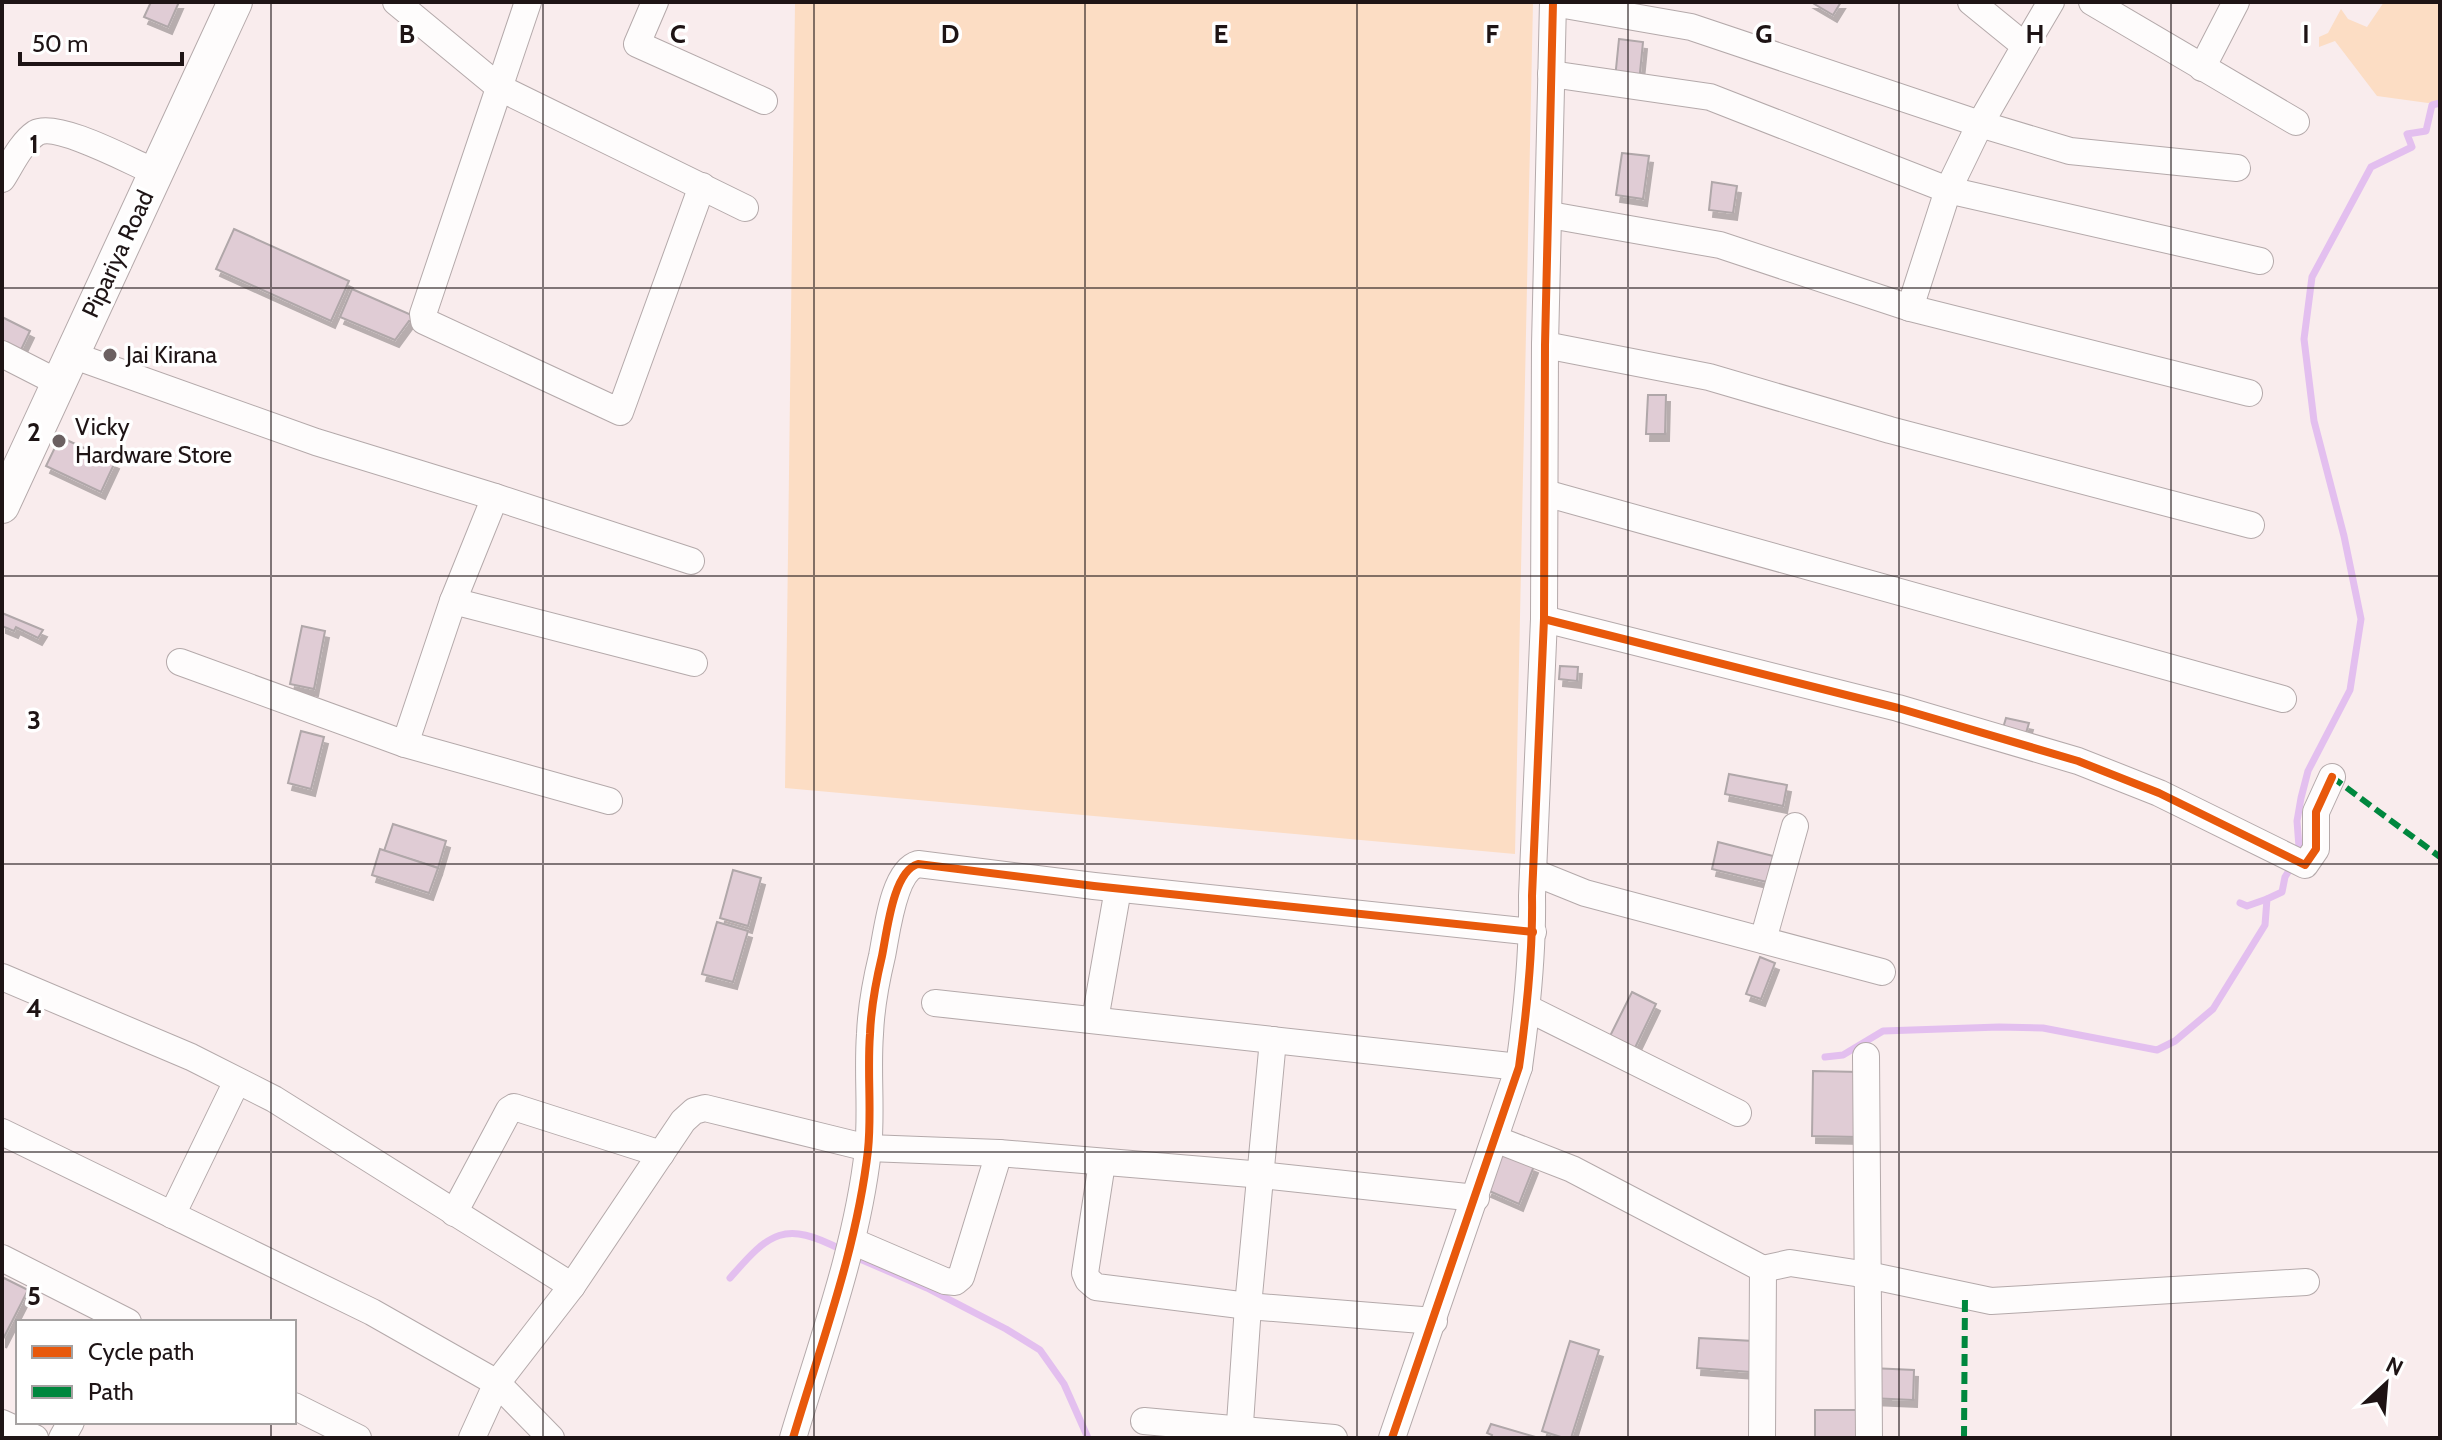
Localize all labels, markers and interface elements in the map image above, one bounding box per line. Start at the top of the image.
scale bar [20,16,182,66]
text: B [399,18,415,50]
text: C [670,18,686,50]
text: D [941,18,959,50]
text: E [1214,18,1228,50]
text: F [1485,18,1499,50]
text: G [1755,18,1773,50]
text: H [2026,18,2044,50]
text: I [2302,18,2310,50]
text: 50 m [32,29,88,58]
text: 1 [29,128,39,160]
street label: Pipariya Road [75,185,160,322]
place label: Jai Kirana [125,340,217,369]
marker: Jai Kirana [101,346,119,364]
place label: Vicky Hardware Store [75,412,232,469]
text: 2 [27,416,41,448]
marker: Vicky Hardware Store [50,432,68,450]
text: 3 [27,704,41,736]
text: 4 [26,992,42,1024]
text: 5 [27,1280,41,1312]
legend [16,1320,296,1424]
text: Cycle path [88,1337,194,1366]
north arrow [2346,1344,2426,1424]
text: N [2382,1351,2407,1382]
text: Path [88,1377,134,1406]

